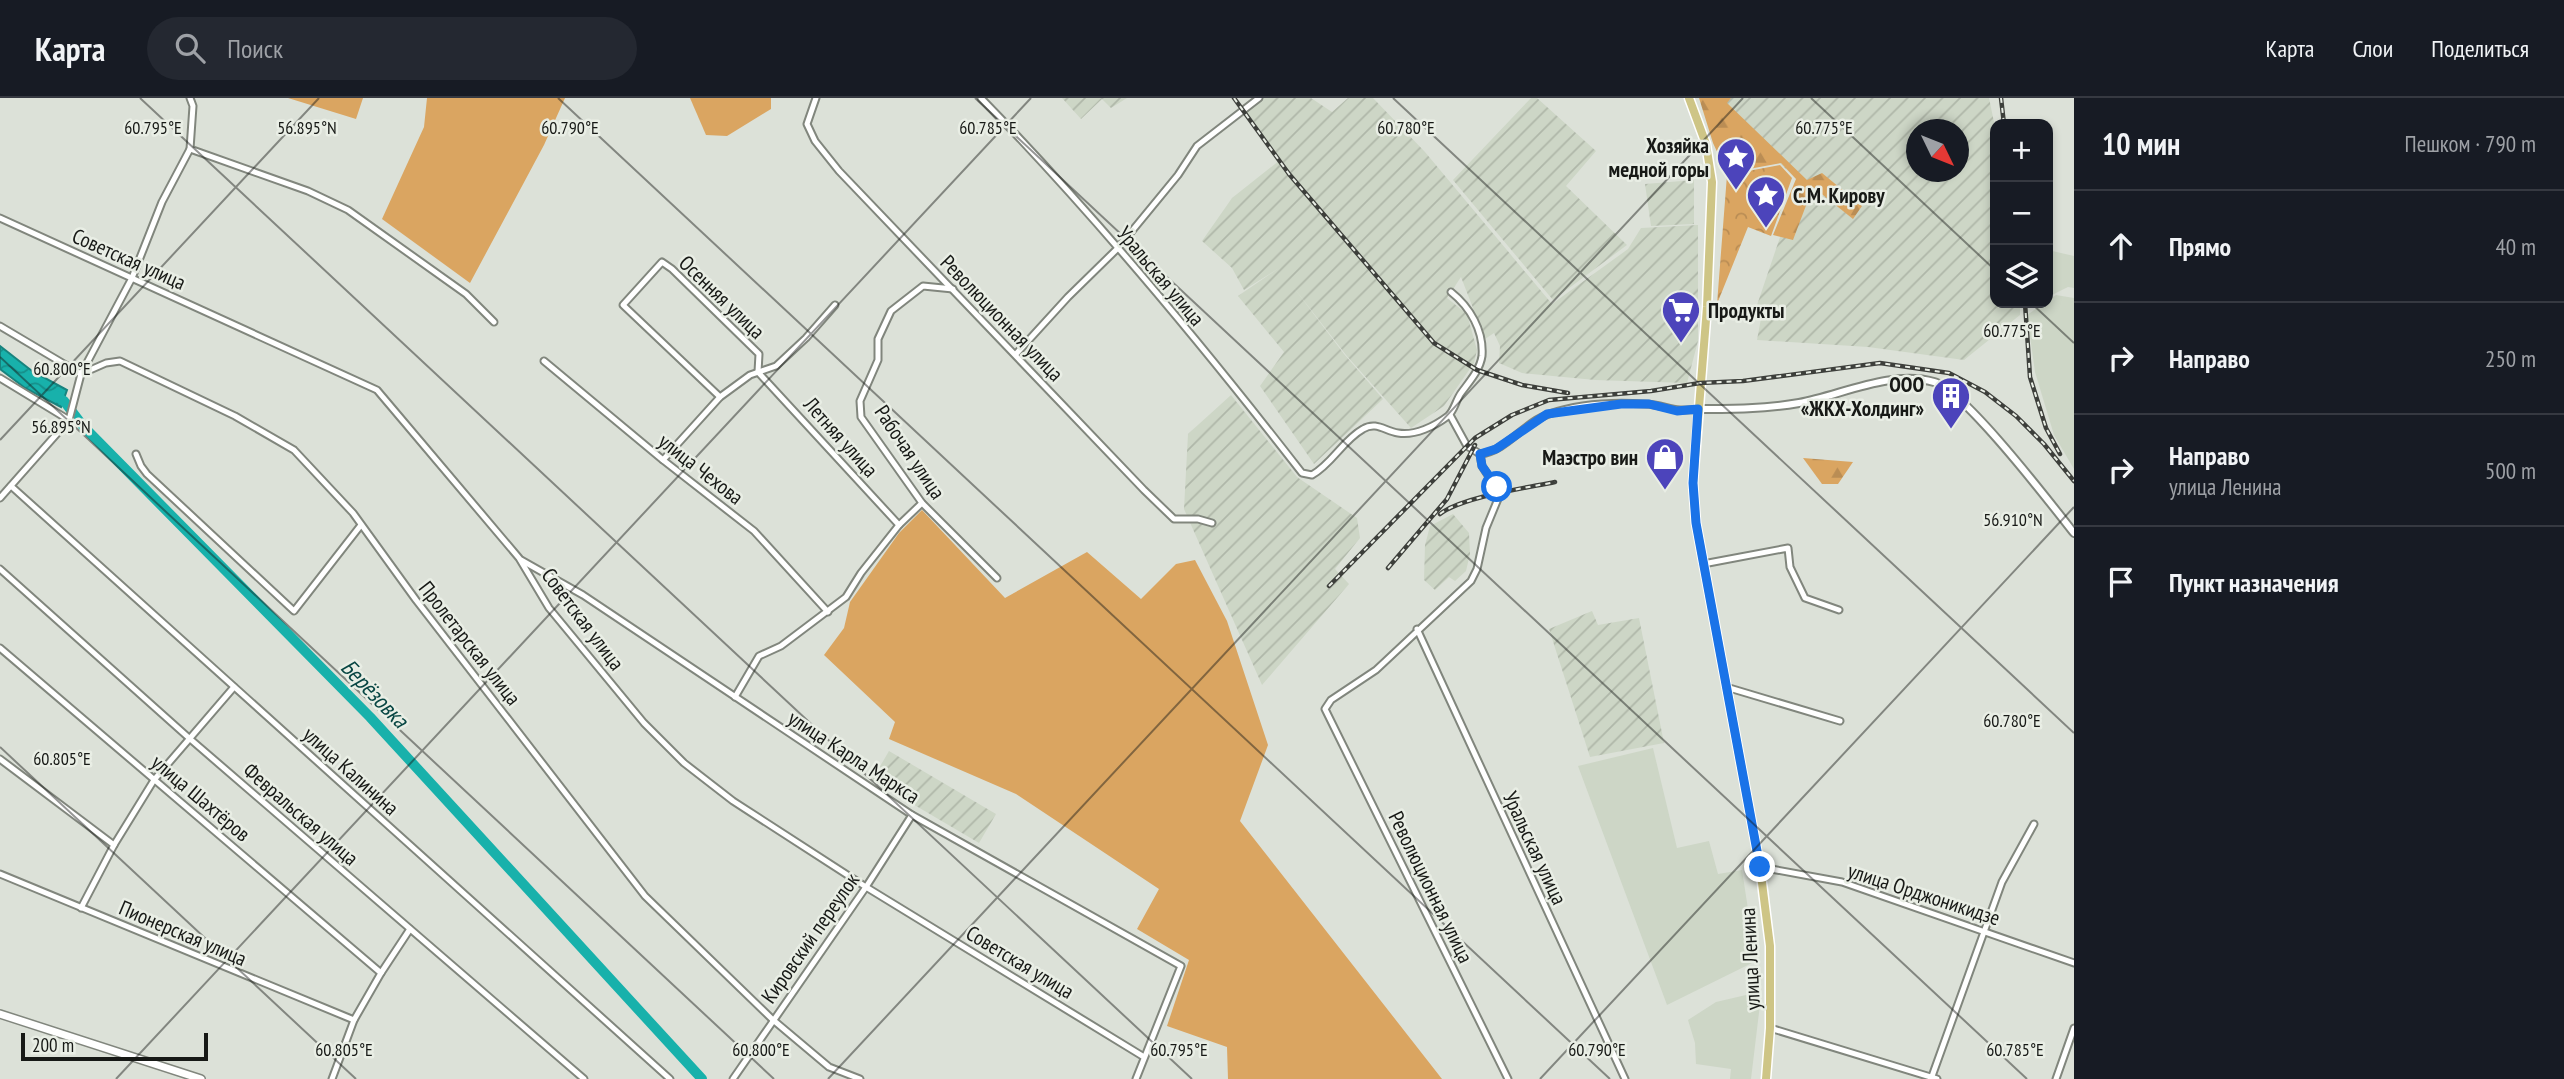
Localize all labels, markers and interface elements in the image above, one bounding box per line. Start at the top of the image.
search box [147,17,637,80]
text: Карта [35,27,105,70]
icon: search [171,29,209,67]
text: Поиск [227,32,283,65]
text: Карта [2266,33,2314,64]
text: Слои [2352,33,2393,64]
text: Поделиться [2431,33,2529,64]
text: 60.795°E [124,116,182,139]
text: 56.895°N [277,116,337,139]
text: 60.790°E [541,116,599,139]
text: 60.785°E [959,116,1017,139]
text: 60.780°E [1377,116,1435,139]
text: 60.775°E [1795,116,1853,139]
north arrow [1906,119,1969,182]
map controls [1990,119,2053,308]
button: + [1990,119,2053,182]
text: 10 мин [2102,124,2180,163]
text: Пешком · 790 m [2405,129,2536,158]
place label: Хозяйка медной горы [1609,132,1709,183]
place icon: Хозяйка медной горы [1715,136,1757,191]
place icon: С.М. Кирову [1745,174,1787,229]
place label: С.М. Кирову [1793,182,1885,209]
button: − [1990,182,2053,245]
street label: Уральская улица [1111,221,1211,331]
street label: Советская улица [68,222,190,296]
icon: ahead [2102,227,2140,265]
text: Прямо [2169,230,2231,263]
text: 40 m [2495,232,2536,261]
button: layers [1990,245,2053,308]
street label: Осенняя улица [673,249,771,345]
street label: Революционная улица [935,249,1069,387]
supermarket icon: Продукты [1660,289,1702,344]
place label: Продукты [1708,297,1784,324]
text: 60.775°E [1983,319,2041,342]
icon: right [2102,339,2140,377]
text: Направо [2169,342,2250,375]
text: 250 m [2485,344,2536,373]
text: 60.800°E [33,357,91,380]
place label: ООО «ЖКХ-Холдинг» [1801,371,1924,422]
building icon: ООО «ЖКХ-Холдинг» [1930,375,1972,430]
street label: Летняя улица [797,391,884,483]
street label: Рабочая улица [869,400,951,504]
text: 56.895°N [31,415,91,438]
street label: улица Чехова [653,427,749,511]
shop icon: Маэстро вин [1644,436,1686,491]
text: Направо [2169,439,2250,472]
place label: Маэстро вин [1542,444,1638,471]
icon: right [2102,451,2140,489]
text: 500 m [2485,456,2536,485]
route start [1481,471,1512,502]
text: улица Ленина [2169,472,2281,501]
text: 56.910°N [1983,508,2043,531]
street label: Советская улица [536,562,630,676]
icon: arrive [2102,563,2140,601]
text: Пункт назначения [2169,566,2339,599]
street label: Пролетарская улица [413,575,527,711]
water label: Берёзовка [335,652,416,735]
street label: улица Карла Маркса [783,704,925,810]
text: 60.780°E [1983,709,2041,732]
street label: улица Калинина [297,721,405,821]
text: 60.805°E [33,747,91,770]
street label: улица Шахтёров [146,749,256,847]
street label: Февральская улица [238,757,364,871]
street label: Уральская улица [1497,787,1573,909]
street label: Революционная улица [1383,807,1479,967]
route end [1744,851,1775,882]
street label: улица Орджоникидзе [1844,857,2004,931]
street label: Кировский переулок [755,867,865,1009]
street label: Пионерская улица [115,894,251,972]
street label: улица Ленина [1734,907,1766,1011]
street label: Советская улица [961,919,1079,1005]
scale bar [21,1030,208,1062]
text: 200 m [32,1033,74,1057]
text: 60.805°E [315,1038,373,1061]
text: 60.800°E [732,1038,790,1061]
text: 60.795°E [1150,1038,1208,1061]
text: 60.790°E [1568,1038,1626,1061]
text: 60.785°E [1986,1038,2044,1061]

